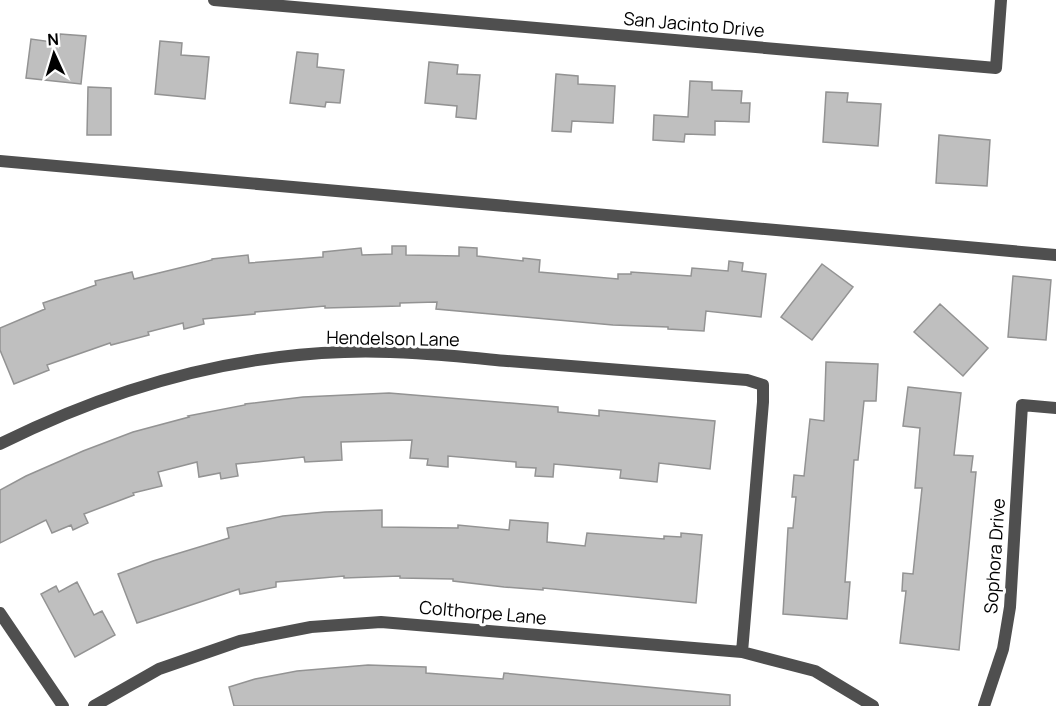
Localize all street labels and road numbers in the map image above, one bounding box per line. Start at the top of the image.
street label: San Jacinto Drive [622,6,766,42]
street label: Hendelson Lane [326,325,460,351]
street label: Sophora Drive [978,498,1010,614]
street label: Colthorpe Lane [418,594,548,630]

